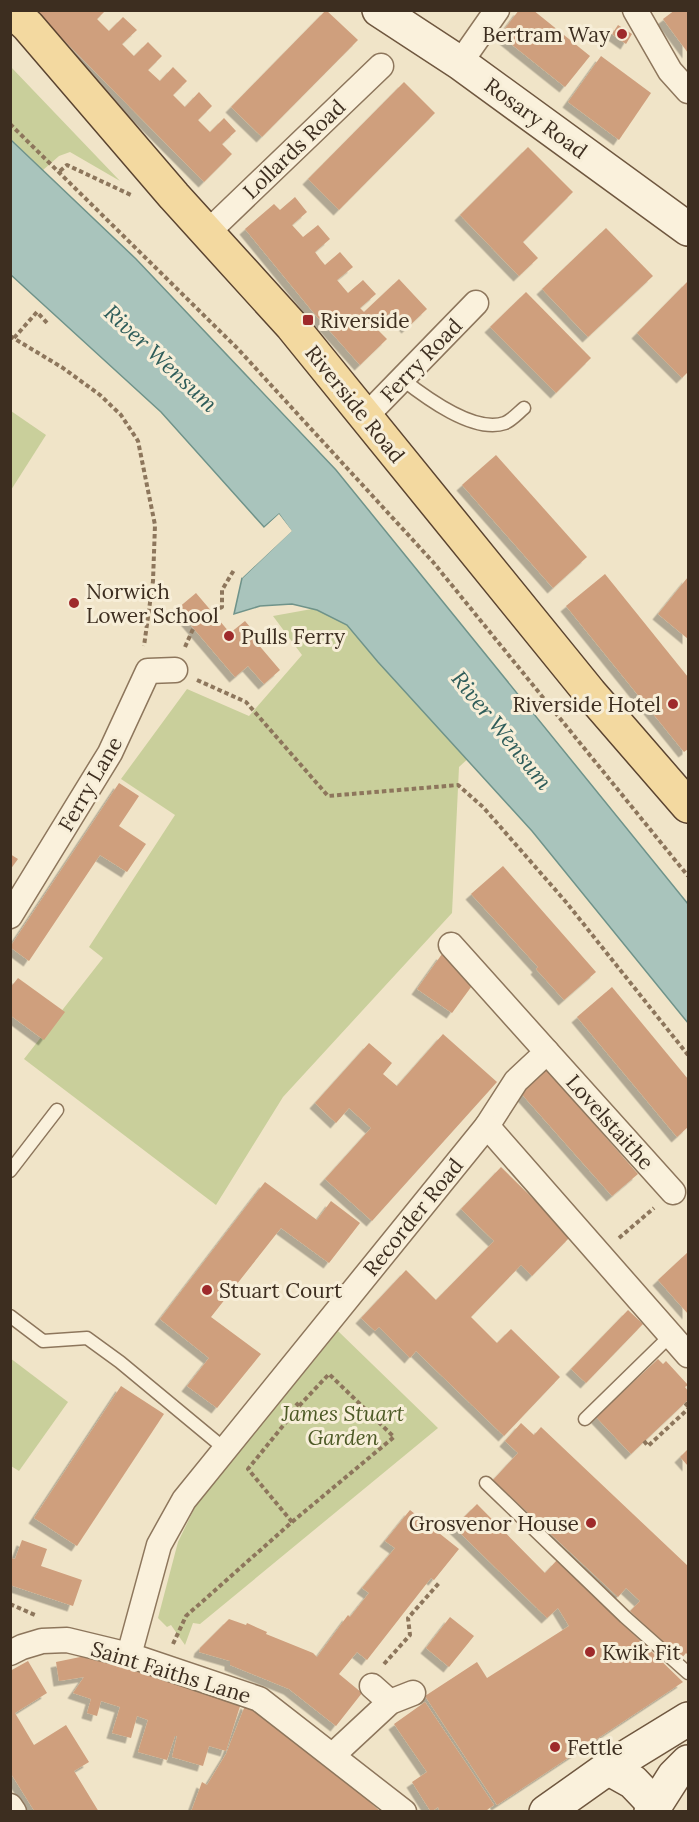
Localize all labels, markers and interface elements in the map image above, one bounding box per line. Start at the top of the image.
place label: Bertram Way [482,21,610,48]
marker: Bertram Way [615,27,629,41]
street label: Rosary Road [479,72,593,164]
street label: Lollards Road [237,93,351,205]
water label: River Wensum [98,298,224,418]
place label: Riverside [320,307,410,334]
street label: Ferry Road [374,312,468,408]
marker: Riverside [301,313,315,327]
street label: Riverside Road [299,340,411,468]
place label: Norwich Lower School [86,578,219,629]
marker: Norwich Lower School [67,596,81,610]
place label: Pulls Ferry [241,623,345,650]
marker: Pulls Ferry [222,629,236,643]
water label: River Wensum [445,665,559,796]
place label: Riverside Hotel [512,691,661,718]
marker: Riverside Hotel [666,697,680,711]
street label: Ferry Lane [52,732,128,836]
street label: Lovelstaithe [560,1069,660,1175]
street label: Recorder Road [357,1153,469,1281]
place label: Stuart Court [219,1277,343,1304]
marker: Stuart Court [200,1283,214,1297]
park label: James Stuart Garden [281,1400,405,1451]
place label: Grosvenor House [409,1510,579,1537]
marker: Grosvenor House [584,1516,598,1530]
street label: Saint Faiths Lane [88,1635,254,1709]
place label: Kwik Fit [602,1639,681,1666]
marker: Kwik Fit [583,1645,597,1659]
place label: Fettle [567,1734,623,1761]
marker: Fettle [548,1740,562,1754]

